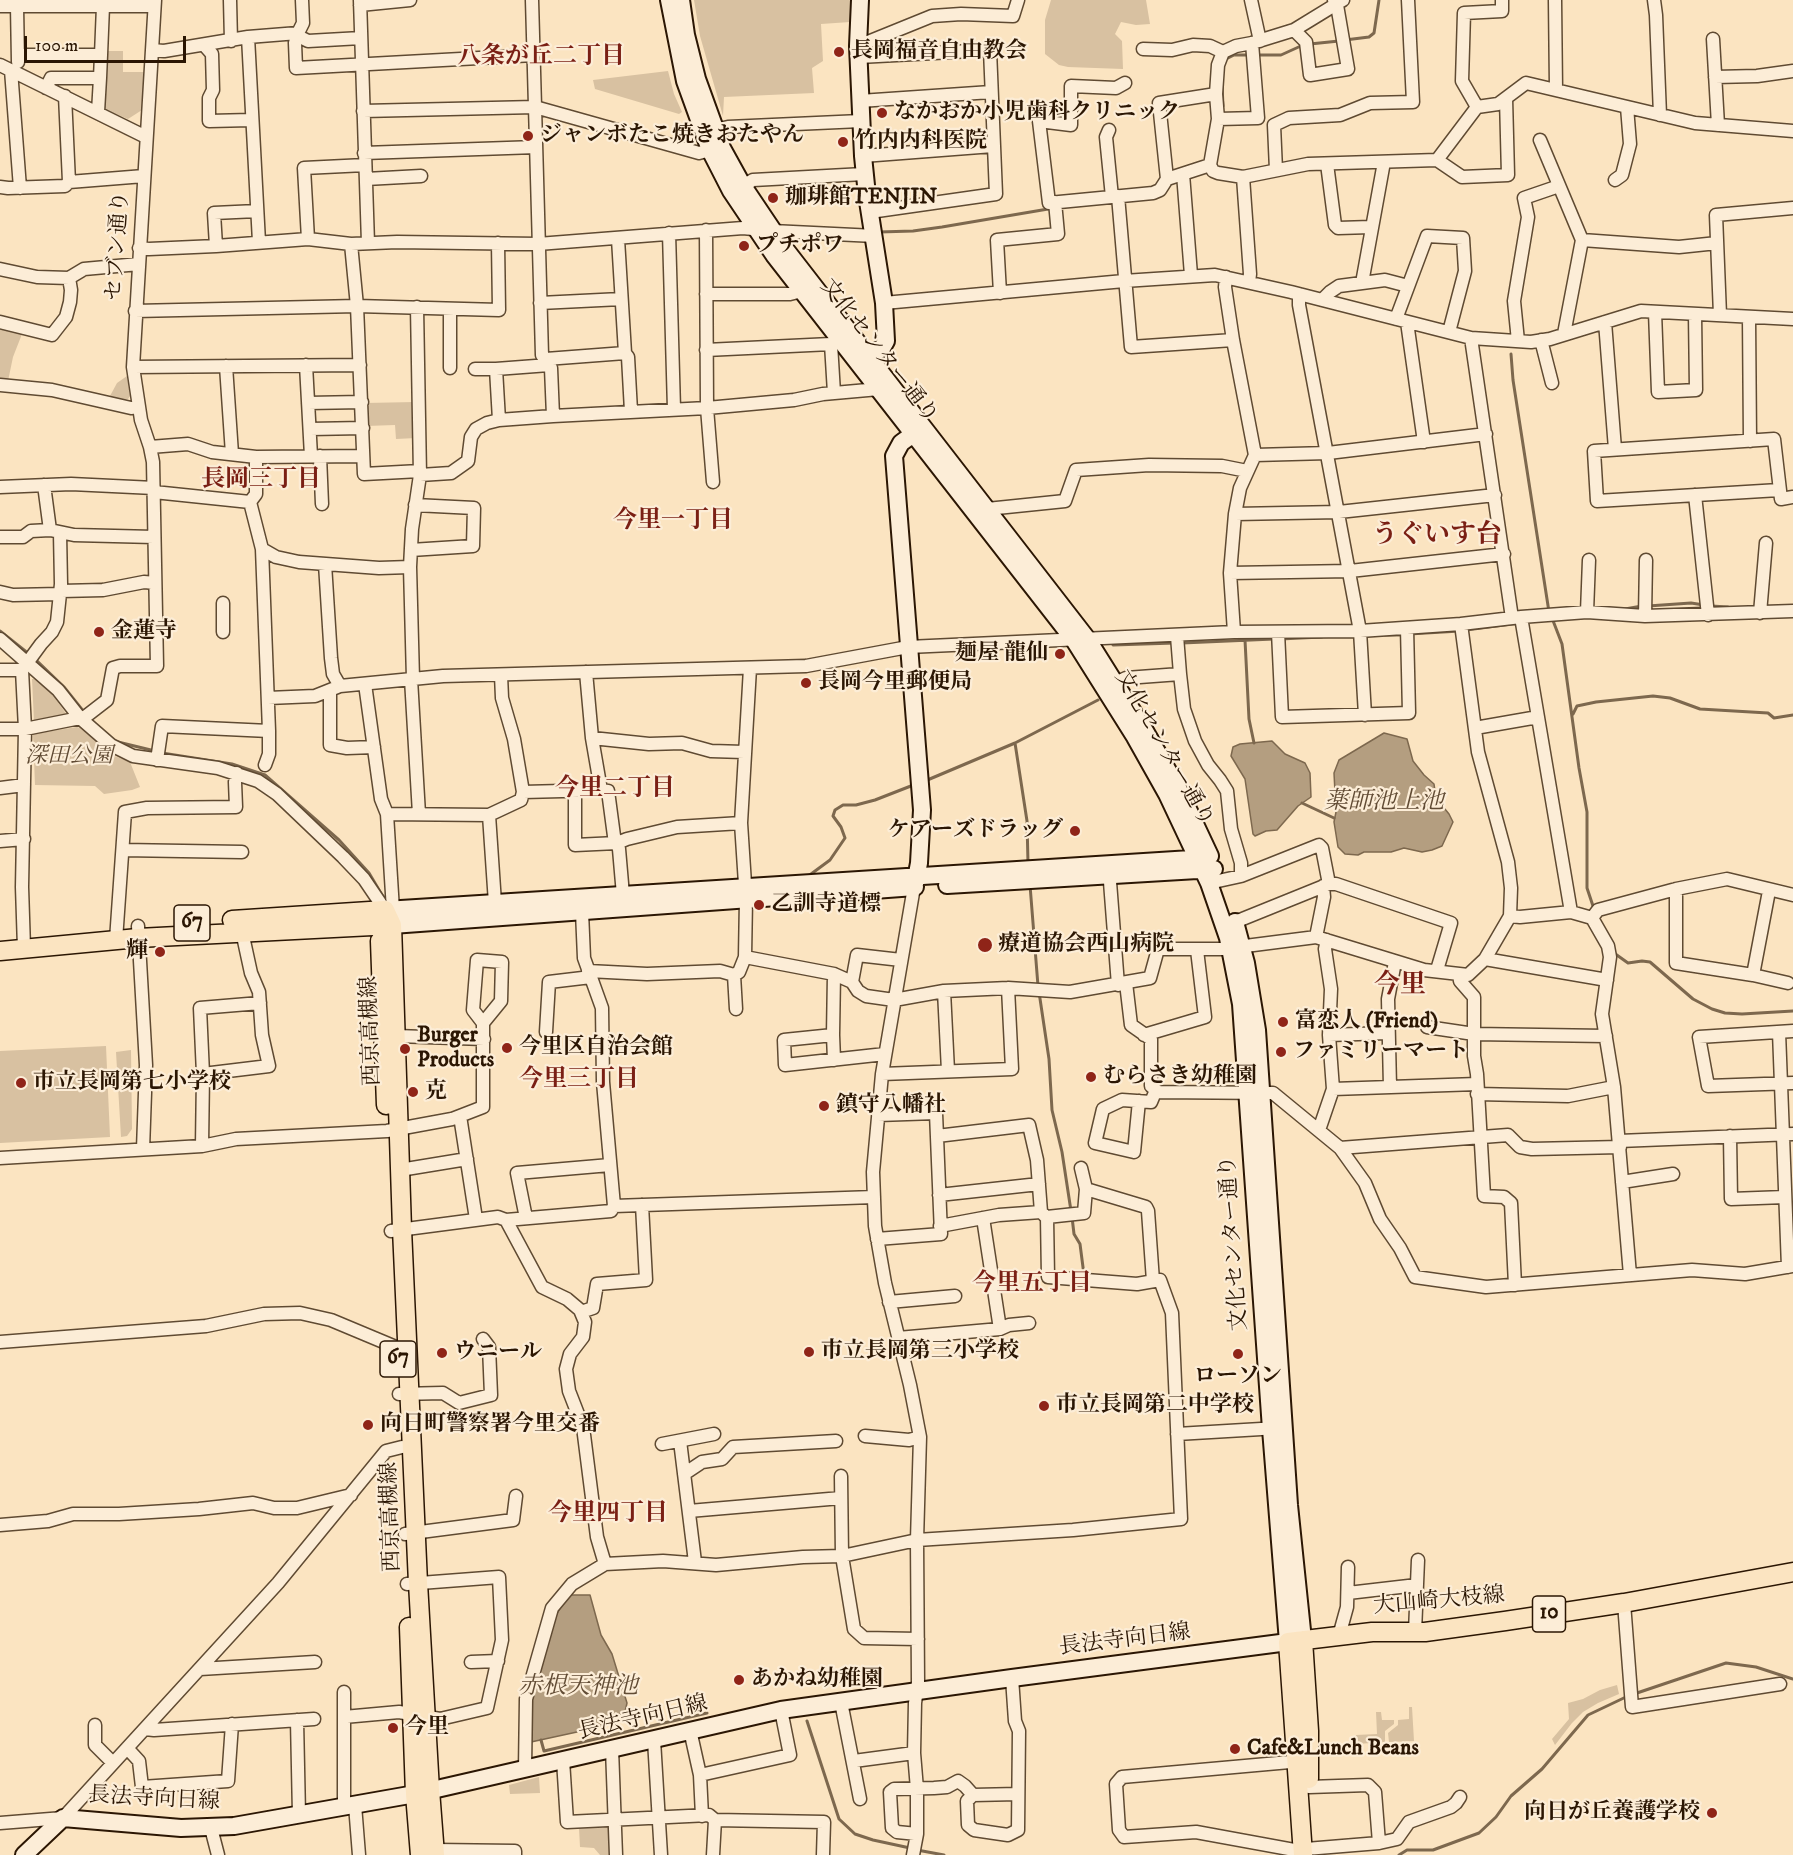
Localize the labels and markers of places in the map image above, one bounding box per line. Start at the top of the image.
place label: 長岡福音自由教会 [851,39,1027,65]
marker: 長岡福音自由教会 [832,45,846,59]
place label: なかおか小児歯科クリニック [894,100,1180,126]
marker: なかおか小児歯科クリニック [875,106,889,120]
place label: ジャンボたこ焼きおたやん [540,123,804,149]
marker: ジャンボたこ焼きおたやん [521,129,535,143]
place label: 竹内内科医院 [855,129,987,155]
marker: 竹内内科医院 [836,135,850,149]
place label: 珈琲館TENJIN [785,185,937,211]
marker: 珈琲館TENJIN [766,191,780,205]
place label: プチポワ [756,233,844,259]
marker: プチポワ [737,239,751,253]
place label: 金蓮寺 [111,619,177,645]
marker: 金蓮寺 [92,625,106,639]
place label: 麺屋 龍仙 [955,641,1048,667]
marker: 麺屋 龍仙 [1053,647,1067,661]
place label: 長岡今里郵便局 [818,670,972,696]
marker: 長岡今里郵便局 [799,676,813,690]
place label: ケアーズドラッグ [888,818,1063,844]
marker: ケアーズドラッグ [1068,824,1082,838]
place label: 乙訓寺道標 [771,892,881,918]
marker: 乙訓寺道標 [752,898,766,912]
place label: 療道協会西山病院 [998,932,1174,958]
marker: 療道協会西山病院 [976,936,994,954]
place label: 輝 [126,939,148,965]
marker: 輝 [153,945,167,959]
place label: 富恋人 (Friend) [1295,1009,1438,1035]
marker: 富恋人 (Friend) [1276,1015,1290,1029]
place label: Burger Products [417,1023,494,1074]
place label: 今里区自治会館 [519,1035,673,1061]
place label: ファミリーマート [1293,1039,1469,1065]
marker: 今里区自治会館 [500,1041,514,1055]
marker: Burger Products [398,1042,412,1056]
marker: ファミリーマート [1274,1045,1288,1059]
place label: むらさき幼稚園 [1103,1064,1257,1090]
place label: 市立長岡第七小学校 [33,1070,231,1096]
marker: むらさき幼稚園 [1084,1070,1098,1084]
marker: 市立長岡第七小学校 [14,1076,28,1090]
place label: 克 [425,1079,447,1105]
marker: 克 [406,1085,420,1099]
place label: 鎮守八幡社 [836,1093,946,1119]
marker: 鎮守八幡社 [817,1099,831,1113]
place label: 市立長岡第三小学校 [821,1339,1019,1365]
place label: ウニール [454,1340,542,1366]
marker: 市立長岡第三小学校 [802,1345,816,1359]
marker: ウニール [435,1346,449,1360]
marker: ローソン [1231,1347,1245,1361]
place label: ローソン [1194,1364,1282,1390]
place label: 市立長岡第二中学校 [1056,1393,1254,1419]
marker: 市立長岡第二中学校 [1037,1399,1051,1413]
place label: 向日町警察署今里交番 [380,1412,600,1438]
marker: 向日町警察署今里交番 [361,1418,375,1432]
place label: あかね幼稚園 [751,1667,883,1693]
marker: あかね幼稚園 [732,1673,746,1687]
place label: 今里 [405,1715,449,1741]
marker: 今里 [386,1721,400,1735]
place label: Cafe&Lunch Beans [1247,1736,1419,1762]
marker: Cafe&Lunch Beans [1228,1742,1242,1756]
place label: 向日が丘養護学校 [1524,1800,1700,1826]
marker: 向日が丘養護学校 [1705,1806,1719,1820]

